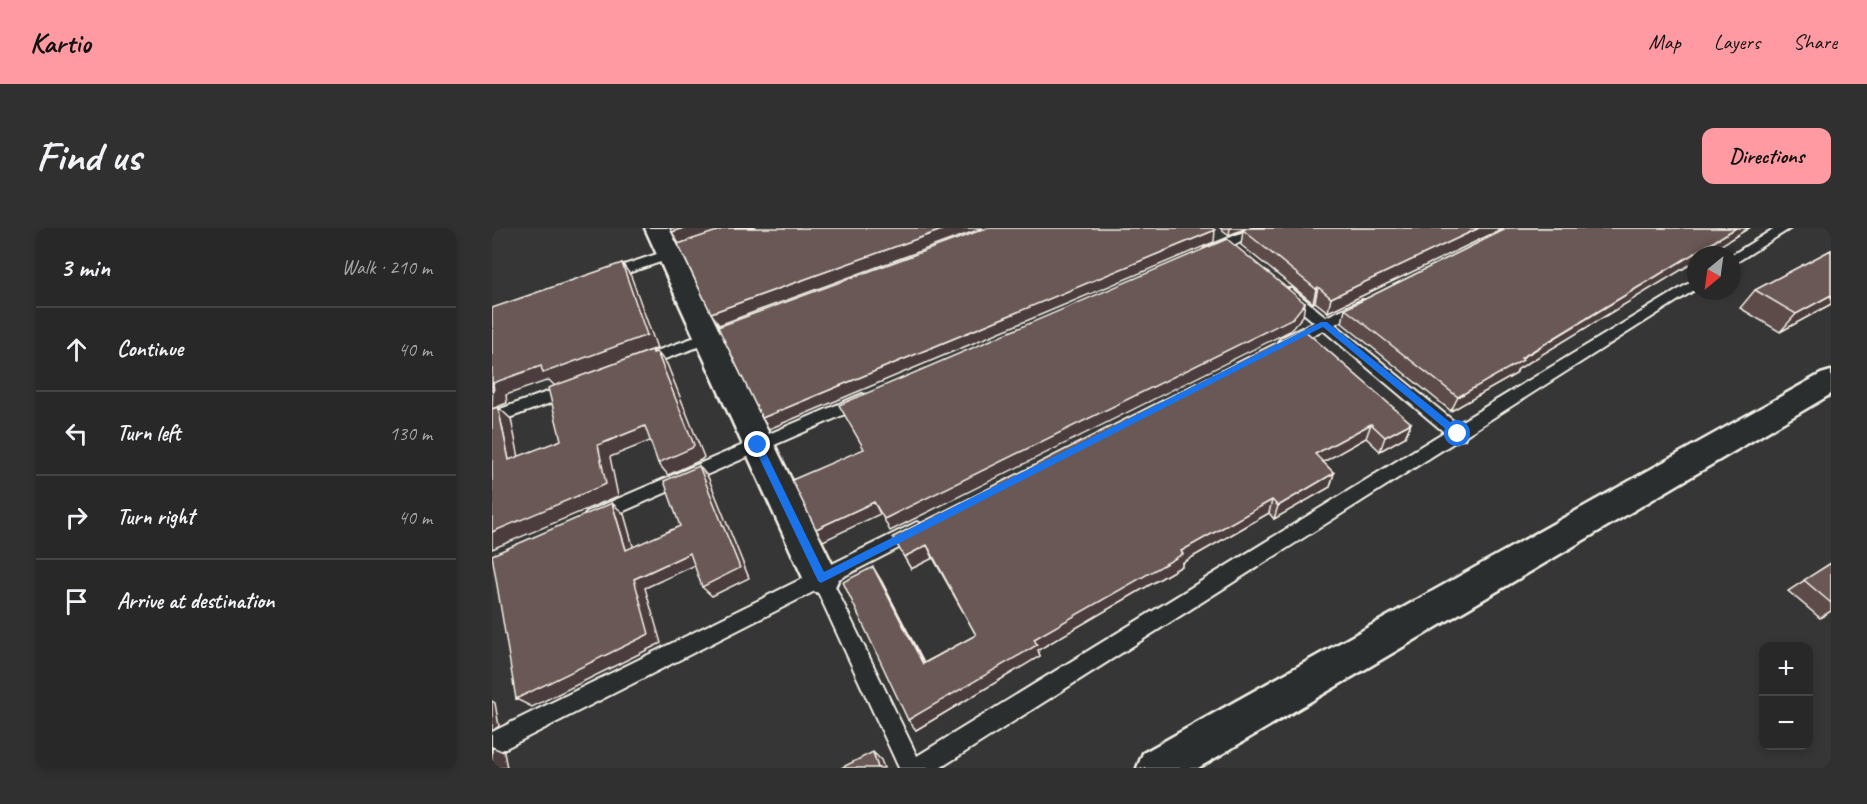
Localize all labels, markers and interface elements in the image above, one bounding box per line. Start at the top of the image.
text: Kartio [30,25,91,60]
text: Map [1648,29,1681,55]
text: Layers [1714,29,1760,55]
text: Share [1793,29,1837,55]
button: Directions [1702,128,1831,184]
text: Find us [36,130,141,183]
north arrow [1687,246,1741,300]
text: 3 min [60,251,110,284]
text: Walk · 210 m [342,255,432,280]
icon: ahead [60,333,93,366]
text: Continue [117,335,183,363]
text: 40 m [398,337,432,362]
icon: left [60,417,93,450]
text: Turn left [117,419,181,447]
route start [1444,420,1470,446]
text: 130 m [389,421,432,446]
route end [744,431,770,457]
icon: right [60,501,93,534]
text: Turn right [117,503,194,531]
text: 40 m [398,505,432,530]
icon: arrive [60,585,93,618]
text: Arrive at destination [117,587,274,615]
map controls [1759,642,1813,750]
button: + [1759,642,1813,696]
button: − [1759,696,1813,750]

